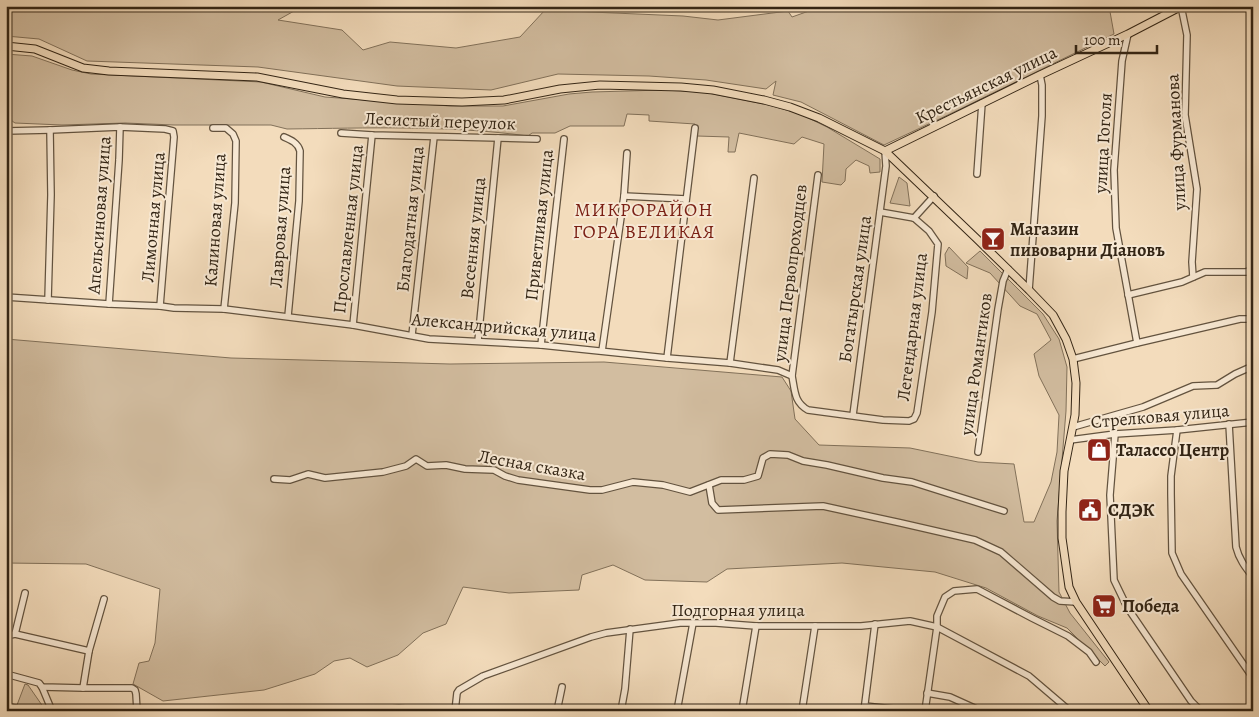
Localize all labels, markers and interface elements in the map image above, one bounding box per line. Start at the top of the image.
scale bar [1076,22,1158,54]
text: 100 m [1084,30,1121,50]
street label: Крестьянская улица [911,40,1061,130]
street label: улица Фурманова [1160,72,1192,212]
street label: улица Гоголя [1088,92,1118,195]
street label: Лесистый переулок [364,106,516,136]
street label: Апельсиновая улица [81,134,117,296]
street label: Прославленная улица [327,143,369,315]
street label: Благодатная улица [390,144,430,293]
street label: Приветливая улица [519,147,559,302]
street label: Лимонная улица [135,150,171,283]
street label: Калиновая улица [198,152,232,288]
street label: Лавровая улица [264,165,296,289]
street label: Весенняя улица [455,175,491,300]
street label: улица Первопроходцев [767,183,813,364]
district label: МИКРОРАЙОН ГОРА ВЕЛИКАЯ [573,197,715,245]
street label: Богатырская улица [833,213,877,364]
place label: Магазин пивоварни Дiановъ [1010,217,1165,262]
bar icon: Магазин пивоварни Дiановъ [980,226,1006,252]
street label: Легендарная улица [891,251,933,403]
street label: улица Романтиков [954,291,998,438]
street label: Александрийская улица [409,307,598,347]
street label: Стрелковая улица [1090,398,1231,434]
shop icon: Талассо Центр [1086,437,1112,463]
place label: Талассо Центр [1116,438,1229,462]
street label: Лесная сказка [477,444,588,486]
public building icon: СДЭК [1077,497,1103,523]
place label: СДЭК [1108,498,1155,522]
supermarket icon: Победа [1091,593,1117,619]
place label: Победа [1122,594,1180,618]
street label: Подгорная улица [671,598,805,622]

